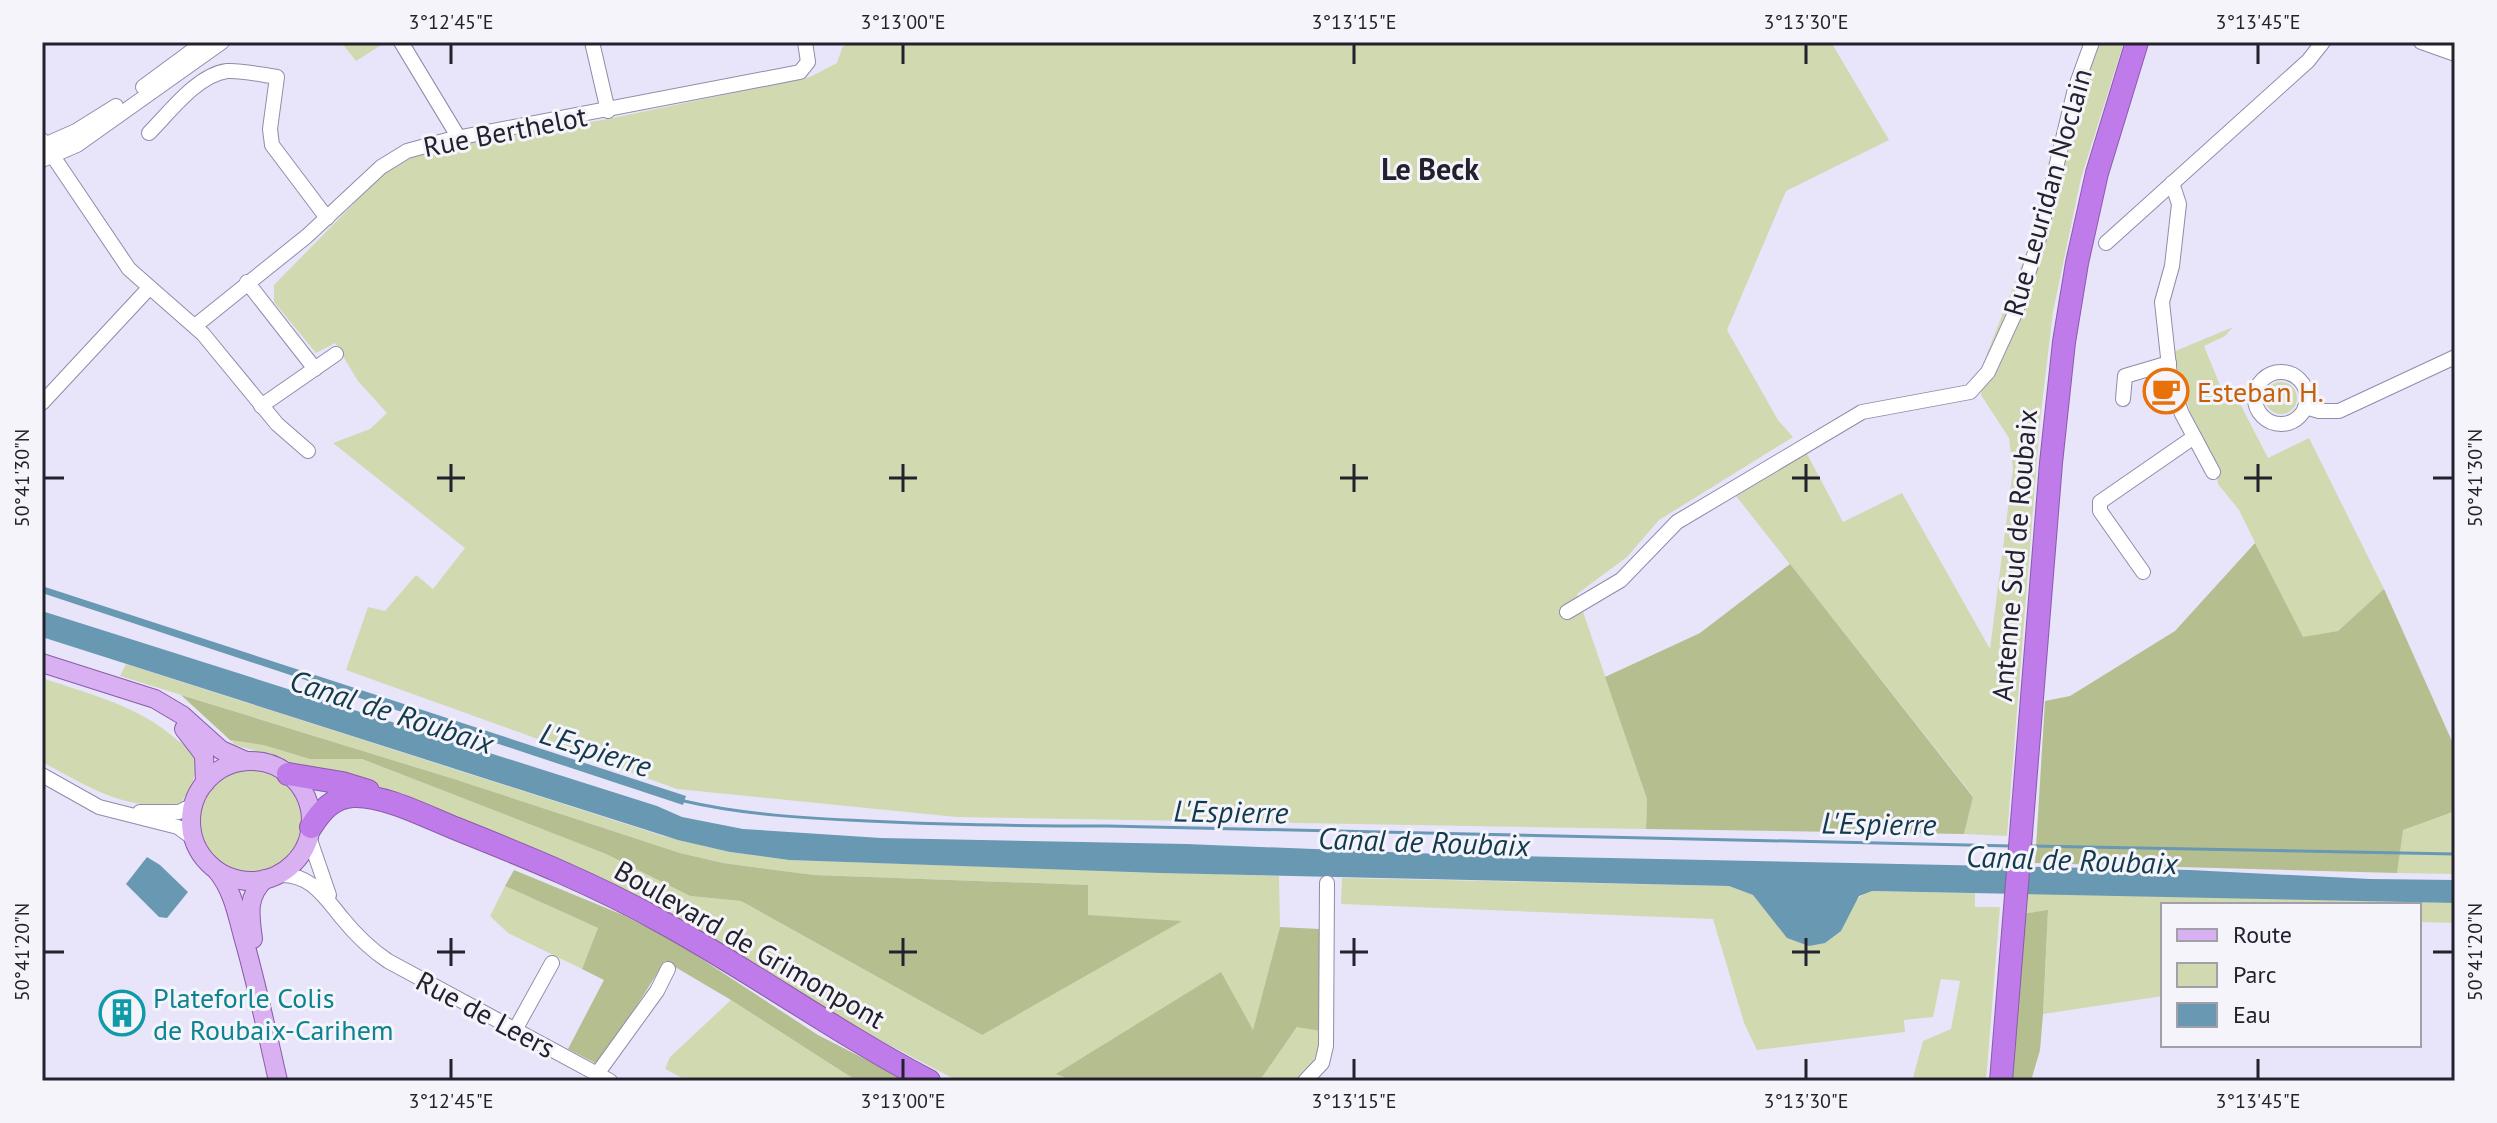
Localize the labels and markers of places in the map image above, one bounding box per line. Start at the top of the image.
cafe icon: Esteban H. [2142,367,2190,415]
place label: Esteban H. [2197,373,2324,410]
place label: Plateforle Colis de Roubaix-Carihem [153,979,394,1048]
building icon: Plateforle Colis de Roubaix-Carihem [98,989,146,1037]

